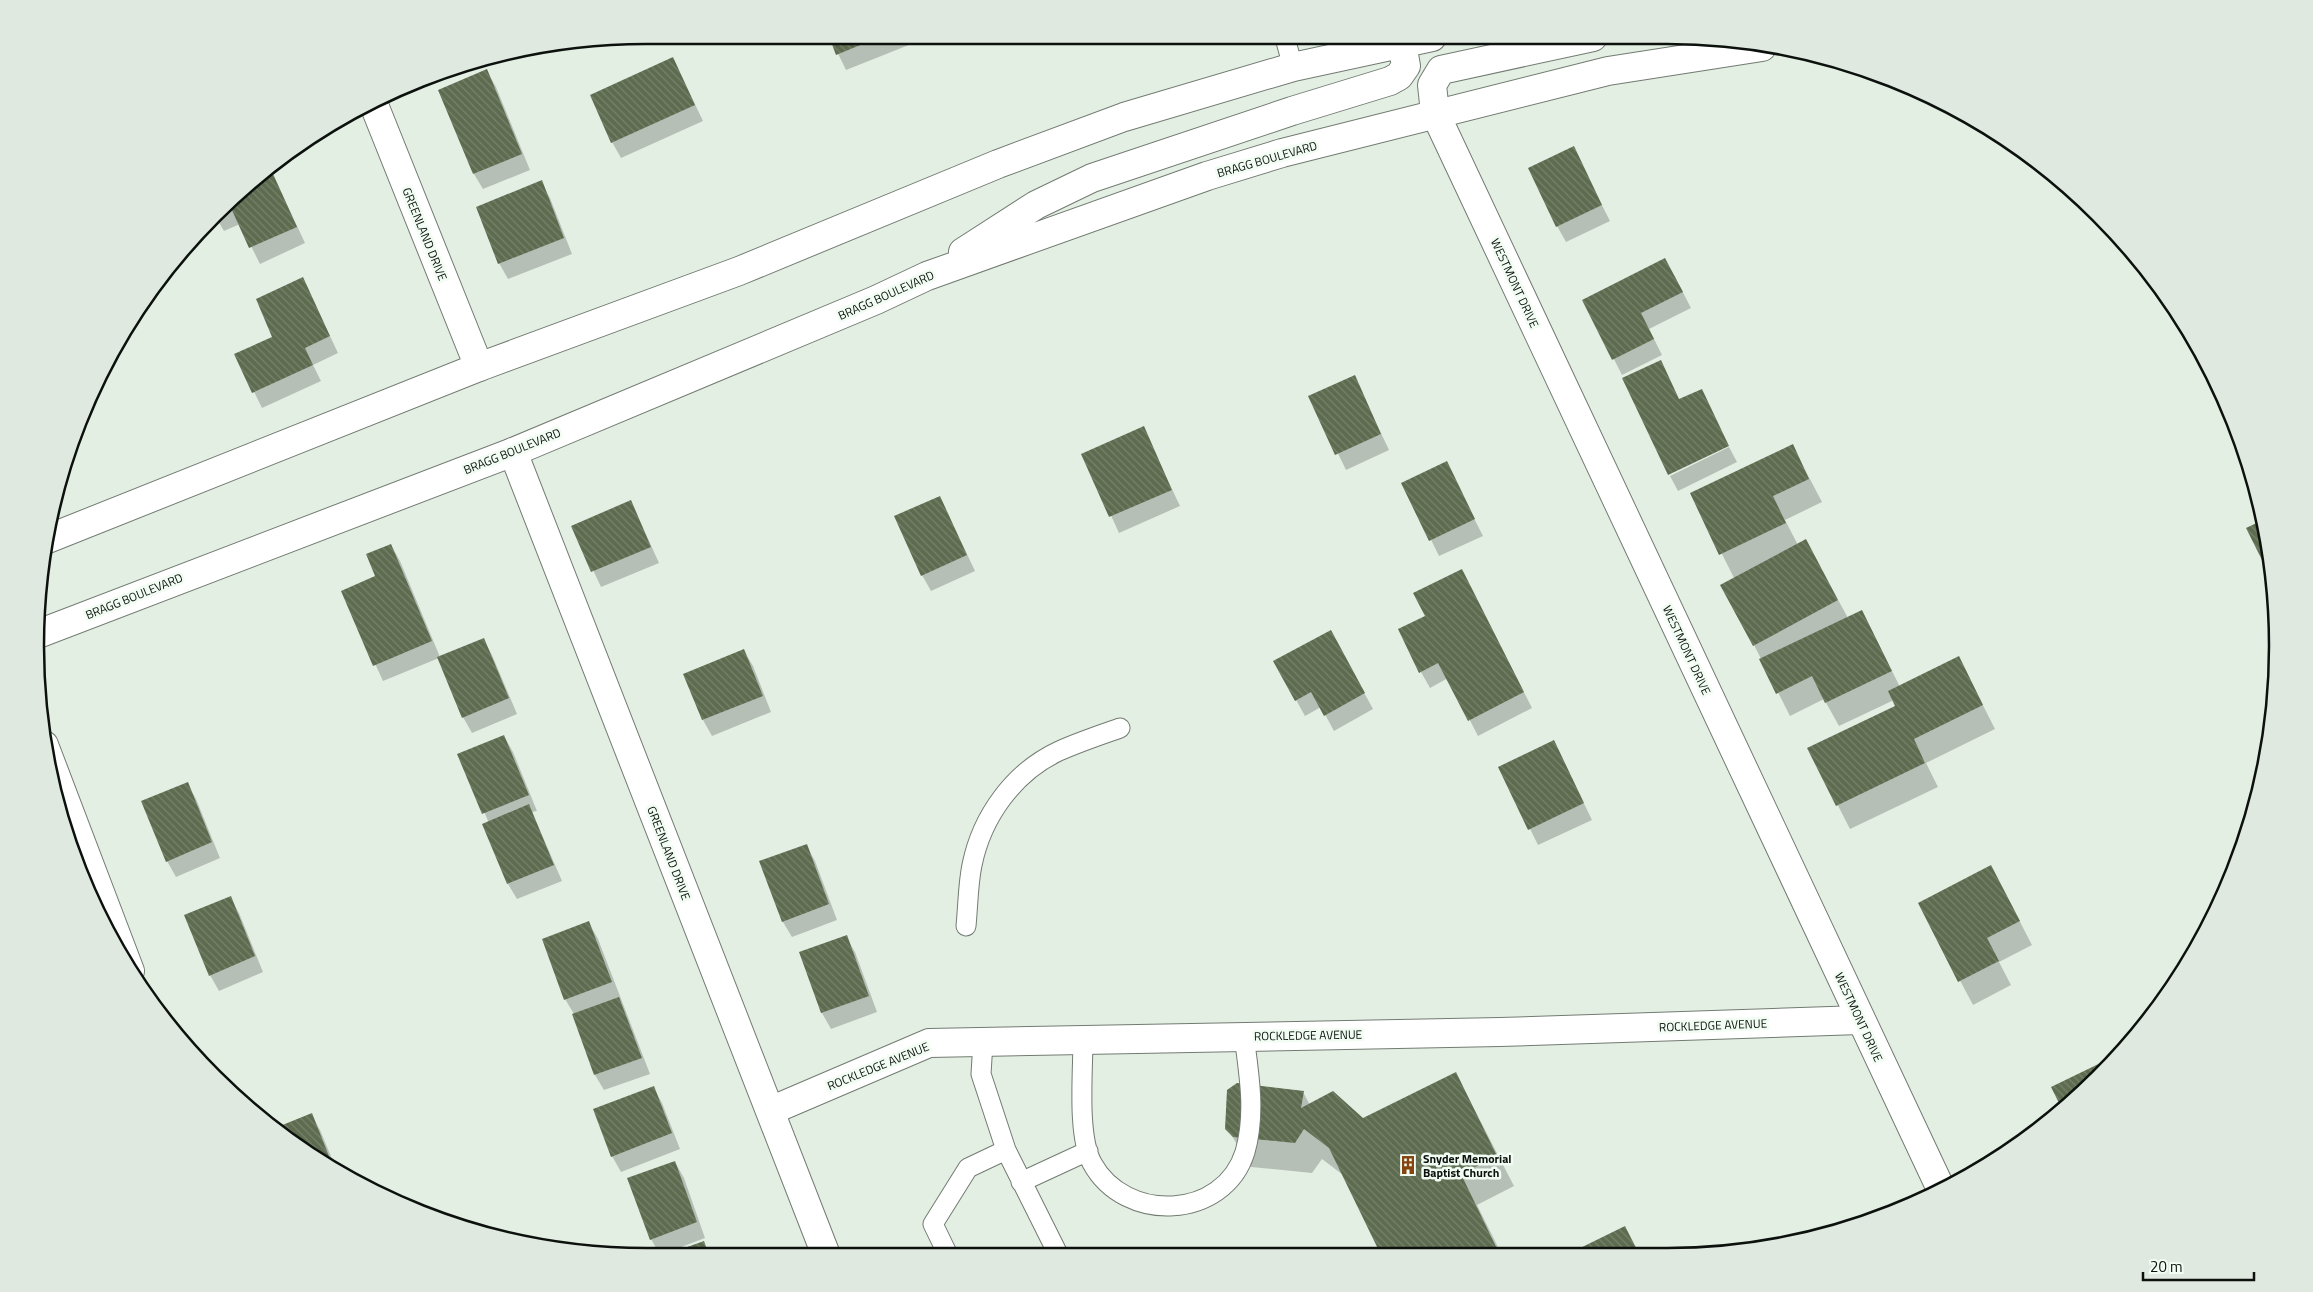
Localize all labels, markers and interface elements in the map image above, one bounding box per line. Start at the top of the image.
street label: BRAGG BOULEVARD [1215,136,1320,182]
street label: GREENLAND DRIVE [398,184,453,284]
street label: WESTMONT DRIVE [1486,235,1544,331]
street label: BRAGG BOULEVARD [835,265,937,325]
street label: BRAGG BOULEVARD [460,423,564,479]
street label: BRAGG BOULEVARD [82,568,186,624]
street label: WESTMONT DRIVE [1658,602,1716,698]
street label: GREENLAND DRIVE [642,803,696,903]
street label: WESTMONT DRIVE [1830,969,1888,1065]
street label: ROCKLEDGE AVENUE [1659,1014,1768,1036]
street label: ROCKLEDGE AVENUE [1254,1025,1363,1045]
street label: ROCKLEDGE AVENUE [824,1037,932,1095]
place label: Snyder Memorial Baptist Church [1423,1149,1512,1182]
building icon: Snyder Memorial Baptist Church [1397,1154,1419,1176]
scale bar [2143,1250,2254,1282]
text: 20 m [2150,1255,2183,1278]

